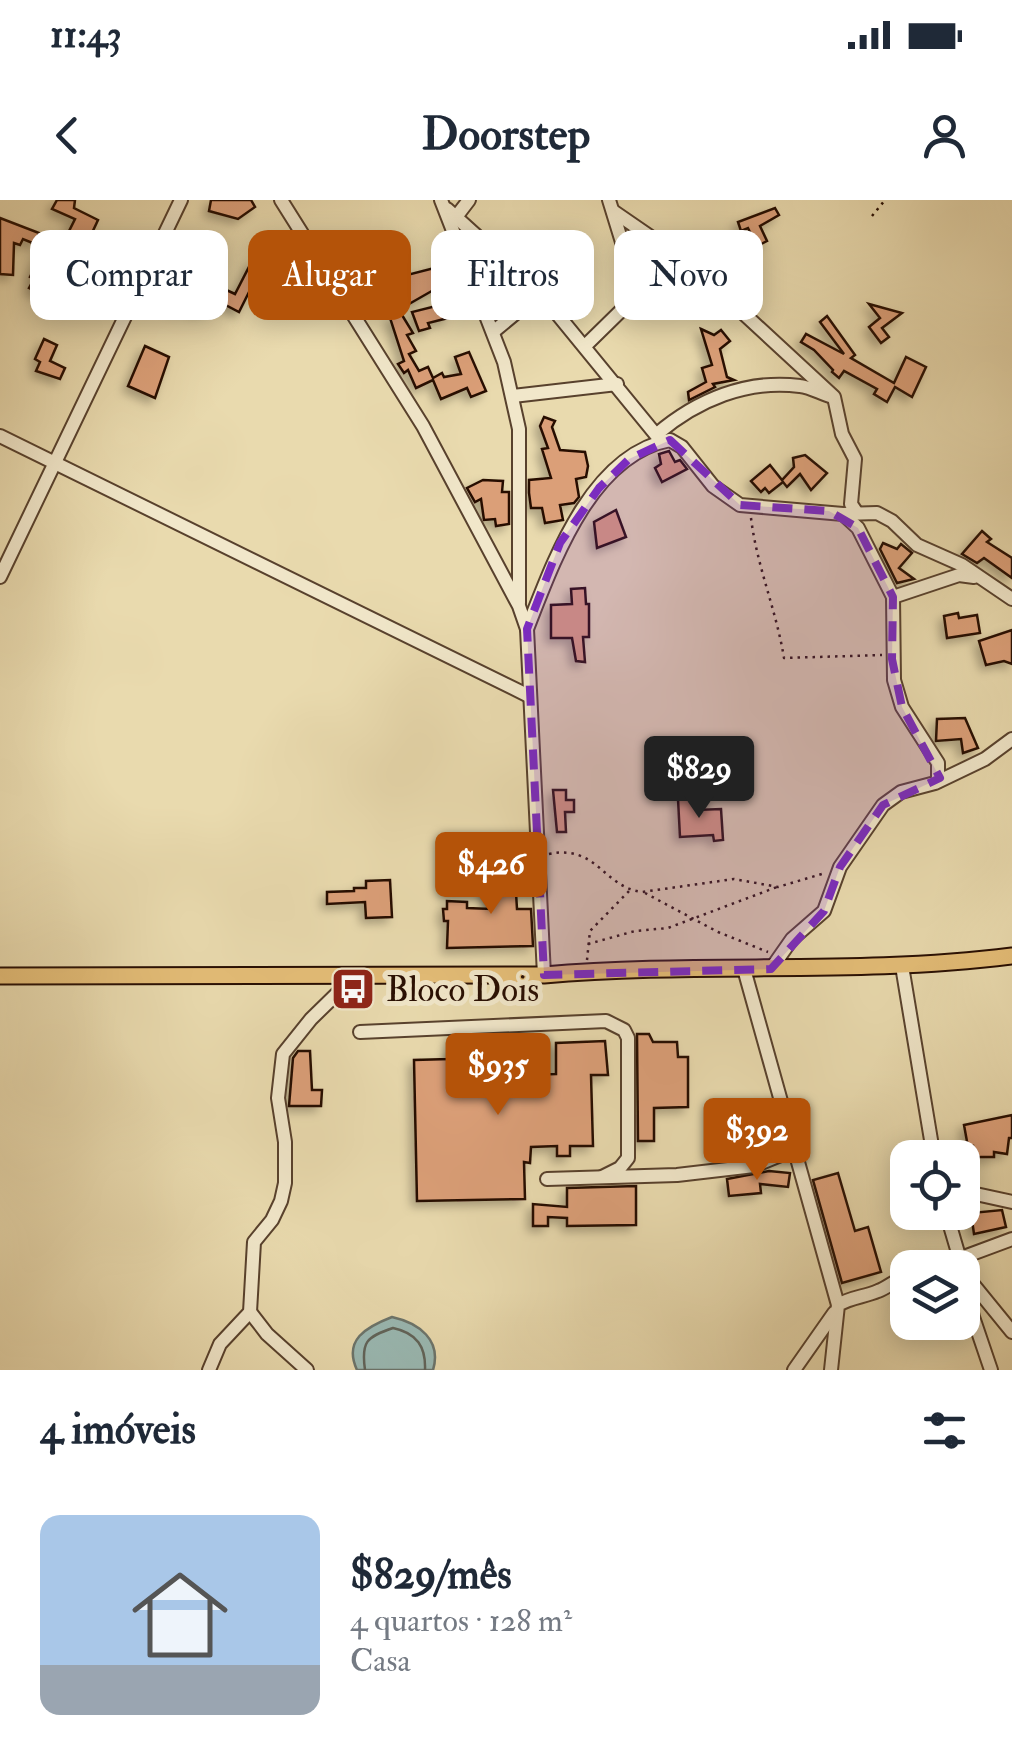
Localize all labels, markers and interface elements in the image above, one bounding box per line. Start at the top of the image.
text: 11:43 [50,11,122,59]
text: Doorstep [422,107,590,163]
icon: back [40,108,95,163]
icon: person [917,108,972,163]
chip: Comprar [30,230,228,320]
chip: Alugar [248,230,411,320]
chip: Filtros [431,230,594,320]
chip: Novo [614,230,763,320]
pin: $829 [640,736,758,821]
text: $829 [666,748,732,788]
pin: $426 [432,832,550,917]
text: $426 [457,844,525,884]
bus stop icon: Bloco Dois [330,966,376,1012]
place label: Bloco Dois [386,968,539,1012]
pin: $935 [439,1033,557,1118]
text: $935 [468,1045,528,1085]
pin: $392 [698,1098,816,1183]
text: $392 [725,1110,789,1150]
map controls [890,1140,980,1340]
button: locate [890,1140,980,1230]
button: layers [890,1250,980,1340]
icon: filters [917,1403,972,1458]
text: 4 imóveis [40,1404,196,1456]
text: $829/mês [350,1549,512,1601]
icon: home [120,1555,240,1675]
text: 4 quartos · 128 m² [350,1601,572,1641]
text: Casa [350,1641,411,1681]

